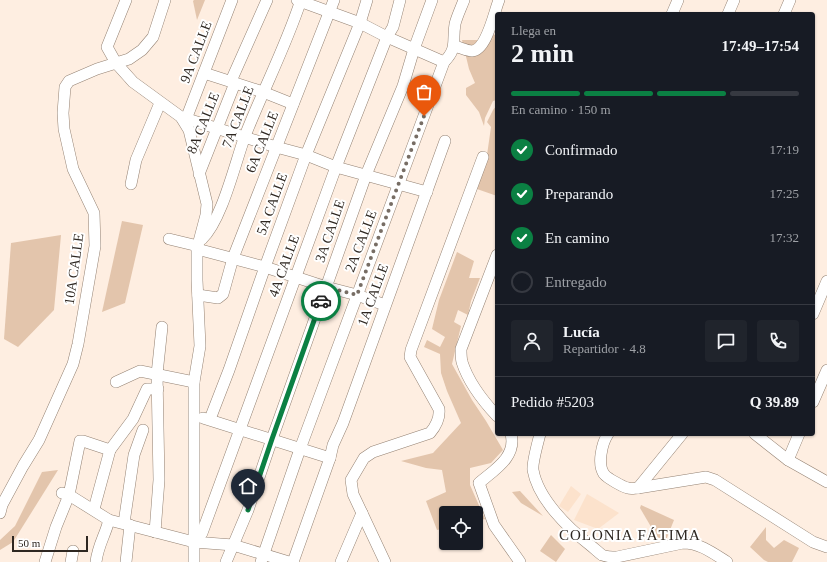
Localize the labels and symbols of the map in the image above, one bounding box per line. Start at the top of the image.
street label: 9A CALLE [177,19,215,85]
pin [407,75,441,116]
street label: 7A CALLE [219,84,257,150]
street label: 8A CALLE [184,90,222,156]
street label: 6A CALLE [243,109,281,175]
street label: 5A CALLE [254,171,290,237]
street label: 3A CALLE [312,198,348,264]
street label: 2A CALLE [342,208,380,274]
street label: 10A CALLE [62,232,86,306]
street label: 4A CALLE [266,233,302,299]
street label: 1A CALLE [355,262,391,328]
courier [301,281,341,321]
pin [231,469,265,510]
district label: COLONIA FÁTIMA [559,527,701,543]
scale bar [12,534,88,553]

